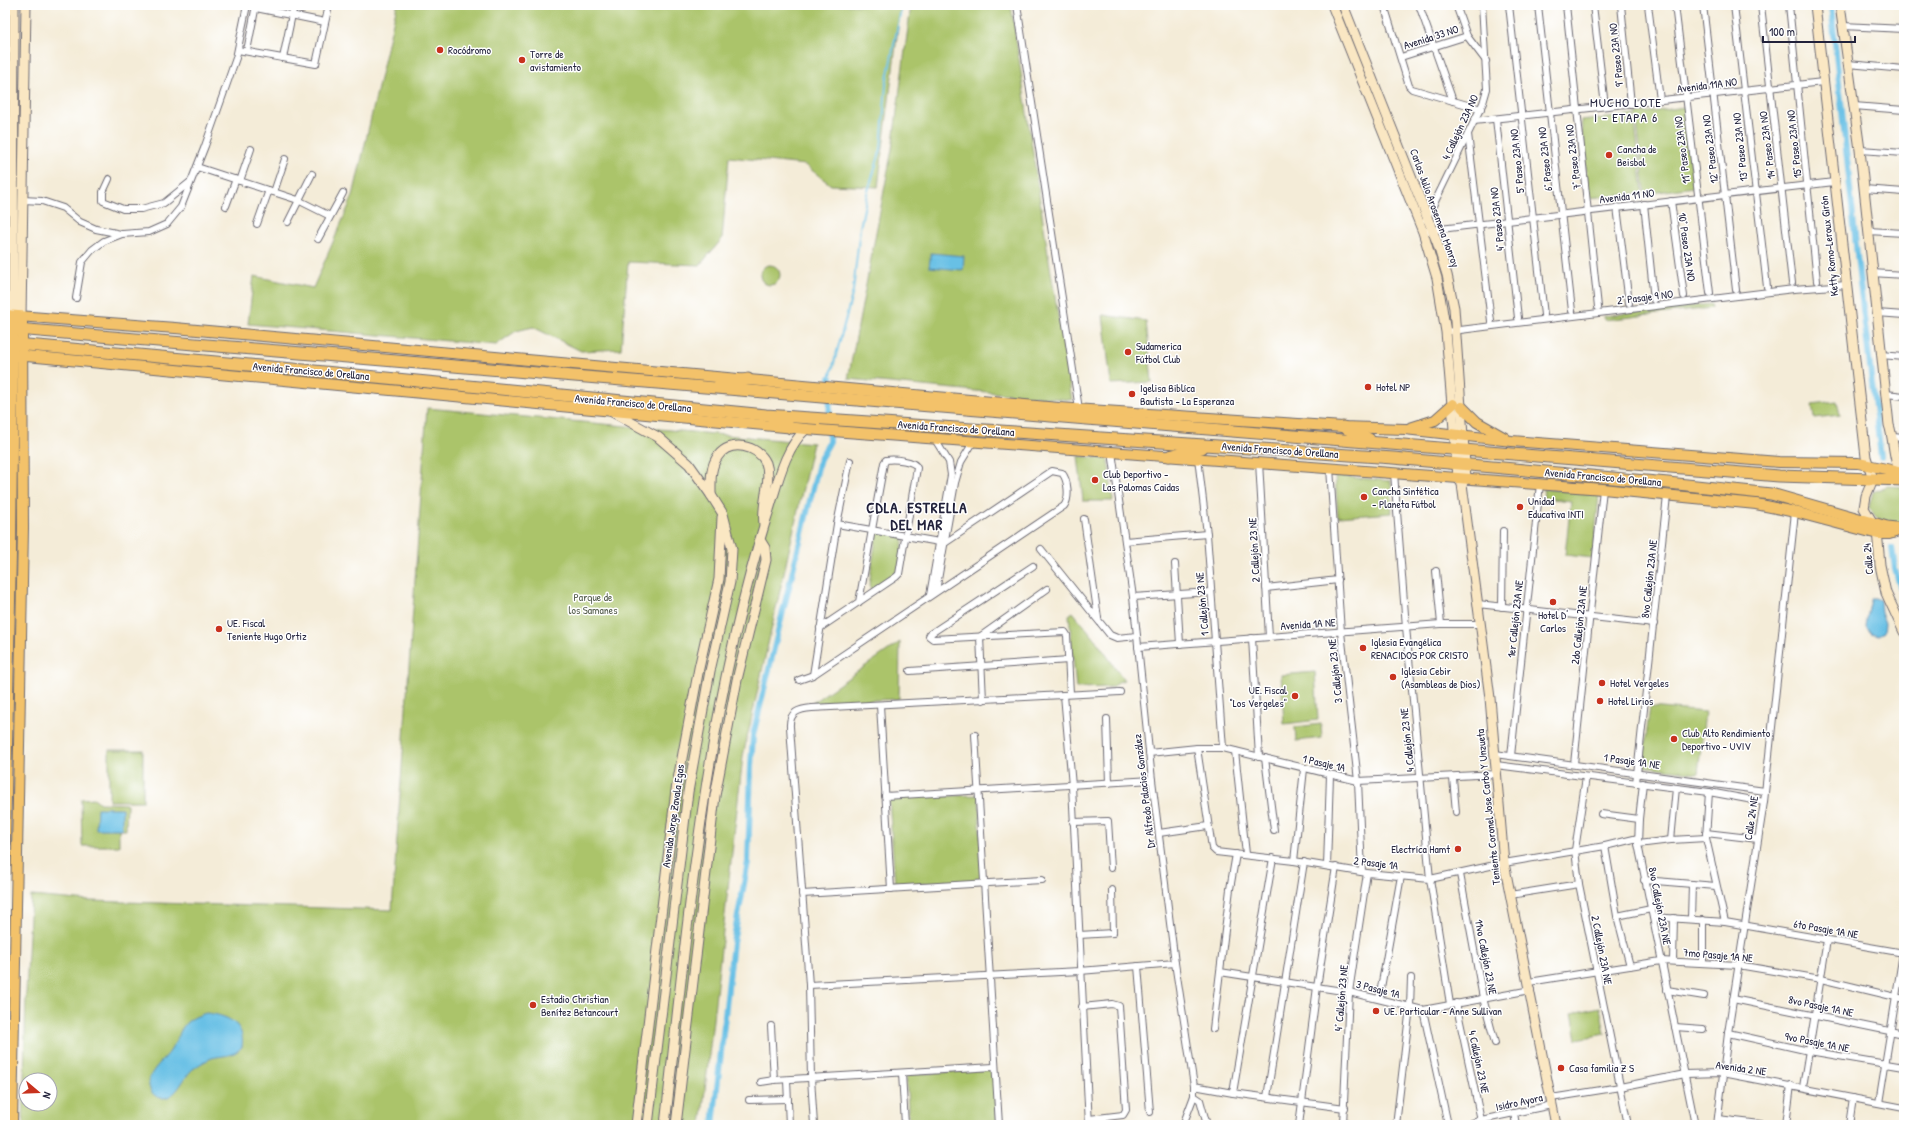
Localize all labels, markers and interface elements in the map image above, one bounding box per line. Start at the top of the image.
scale bar [1763,18,1855,44]
street label: Avenida 33 NO [1402,22,1460,52]
street label: 9° Paseo 23A NO [1606,22,1626,88]
text: 100 m [1769,23,1795,40]
place label: Rocódromo [448,43,492,57]
marker: Rocódromo [435,45,445,55]
place label: Torre de avistamiento [530,47,582,74]
marker: Torre de avistamiento [517,55,527,65]
street label: Avenida 11A NO [1676,74,1738,96]
street label: 4 Callejón 23A NO [1439,92,1481,162]
district label: MUCHO LOTE I - ETAPA 6 [1590,93,1662,126]
street label: 15° Paseo 23A NO [1783,109,1805,179]
street label: 14° Paseo 23A NO [1756,110,1778,180]
street label: 13° Paseo 23A NO [1729,112,1751,182]
street label: 12° Paseo 23A NO [1699,114,1721,184]
street label: 11° Paseo 23A NO [1671,115,1693,185]
street label: 7° Paseo 23A NO [1562,124,1584,190]
street label: 6° Paseo 23A NO [1535,126,1555,192]
street label: 5° Paseo 23A NO [1507,128,1527,194]
place label: Cancha de Beisbol [1617,142,1657,169]
street label: Carlos Julio Arosemena Monroy [1407,147,1463,269]
marker: Cancha de Beisbol [1604,150,1614,160]
street label: 4° Paseo 23A NO [1487,186,1507,252]
street label: Avenida 11 NO [1599,186,1655,206]
street label: Ketty Romo-Leroux Girón [1817,195,1841,297]
street label: 10° Paseo 23A NO [1675,212,1699,282]
street label: 2° Pasaje 9 NO [1616,287,1674,307]
place label: Sudamerica Fútbol Club [1135,339,1182,366]
marker: Sudamerica Fútbol Club [1123,347,1133,357]
street label: Avenida Francisco de Orellana [252,359,370,383]
place label: Hotel NP [1376,380,1410,394]
place label: Igelisa Biblíca Bautista - La Esperanza [1140,381,1235,408]
marker: Hotel NP [1363,382,1373,392]
marker: Igelisa Biblíca Bautista - La Esperanza [1127,389,1137,399]
street label: Avenida Francisco de Orellana [574,391,692,415]
street label: Avenida Francisco de Orellana [897,417,1015,439]
street label: Avenida Francisco de Orellana [1221,439,1339,461]
street label: Avenida Francisco de Orellana [1544,465,1662,489]
place label: Club Deportivo - Las Palomas Caidas [1103,467,1179,494]
marker: Club Deportivo - Las Palomas Caidas [1090,475,1100,485]
place label: Cancha Sintética - Planeta Fútbol [1372,484,1439,511]
marker: Cancha Sintética - Planeta Fútbol [1359,492,1369,502]
place label: Unidad Educativa INTI [1528,494,1584,521]
district label: CDLA. ESTRELLA DEL MAR [866,497,968,535]
marker: Unidad Educativa INTI [1515,502,1525,512]
street label: 2 Callejón 23 NE [1245,517,1263,583]
street label: 8vo Callejón 23A NE [1638,539,1660,619]
street label: Calle 24 [1860,543,1876,575]
street label: 1 Callejón 23 NE [1192,571,1212,636]
street label: 1er Callejón 23A NE [1504,579,1526,658]
street label: 2do Callejón 23A NE [1568,585,1590,665]
park label: Parque de los Samanes [569,590,617,617]
marker: Hotel D' Carlos [1548,597,1558,607]
place label: Hotel D' Carlos [1538,608,1568,635]
street label: Avenida 1A NE [1280,615,1336,633]
place label: UE. Fiscal Teniente Hugo Ortiz [227,616,307,643]
marker: UE. Fiscal Teniente Hugo Ortiz [214,624,224,634]
place label: Iglesia Evangélica RENACIDOS POR CRISTO [1371,635,1468,662]
street label: 3 Callejón 23 NE [1325,638,1345,704]
marker: Iglesia Evangélica RENACIDOS POR CRISTO [1358,643,1368,653]
place label: Iglesia Cebir (Asambleas de Dios) [1401,664,1481,691]
marker: Iglesia Cebir (Asambleas de Dios) [1388,672,1398,682]
place label: Hotel Vergeles [1610,676,1669,690]
marker: Hotel Vergeles [1597,678,1607,688]
place label: UE. Fiscal "Los Vergeles" [1229,683,1287,710]
marker: UE. Fiscal "Los Vergeles" [1290,691,1300,701]
place label: Hotel Lirios [1608,694,1653,708]
marker: Hotel Lirios [1595,696,1605,706]
street label: 4 Callejón 23 NE [1397,707,1417,773]
place label: Club Alto Rendimiento Deportivo - UVIV [1682,726,1771,753]
street label: Teniente Coronel Jose Carbo Y Unzueta [1473,728,1503,886]
street label: Dr Alfredo Palacios González [1130,733,1158,849]
marker: Club Alto Rendimiento Deportivo - UVIV [1669,734,1679,744]
street label: 1 Pasaje 1A NE [1603,750,1661,772]
street label: 1 Pasaje 1A [1301,751,1347,775]
street label: Avenida Jorge Zavala Egas [659,764,687,868]
street label: Calle 24 NE [1741,795,1761,841]
place label: Electríca Hamt [1391,842,1450,856]
marker: Electríca Hamt [1453,844,1463,854]
street label: 2 Pasaje 1A [1353,853,1400,873]
street label: 8vo Callejón 23A NE [1646,866,1674,946]
street label: 2 Callejón 23A NE [1588,914,1616,986]
street label: 6to Pasaje 1A NE [1793,916,1860,942]
street label: 11vo Callejón 23 NE [1472,918,1500,996]
street label: 7mo Pasaje 1A NE [1682,945,1754,965]
street label: 4° Callejón 23 NE [1331,964,1351,1032]
street label: 3 Pasaje 1A [1355,977,1402,1001]
place label: Estadio Christian Benítez Betancourt [541,992,618,1019]
street label: 8vo Pasaje 1A NE [1787,992,1855,1020]
marker: Estadio Christian Benítez Betancourt [528,1000,538,1010]
place label: UE. Particular - Anne Sullivan [1384,1004,1502,1018]
marker: UE. Particular - Anne Sullivan [1371,1006,1381,1016]
street label: 4 Callejón 23 NE [1466,1029,1493,1095]
street label: 9vo Pasaje 1A NE [1783,1029,1851,1055]
street label: Avenida 2 NE [1715,1058,1767,1079]
place label: Casa familia Z S [1569,1061,1634,1075]
marker: Casa familia Z S [1556,1063,1566,1073]
north arrow [18,1072,58,1112]
text: N [40,1090,55,1100]
street label: Isidro Ayora [1494,1090,1544,1114]

